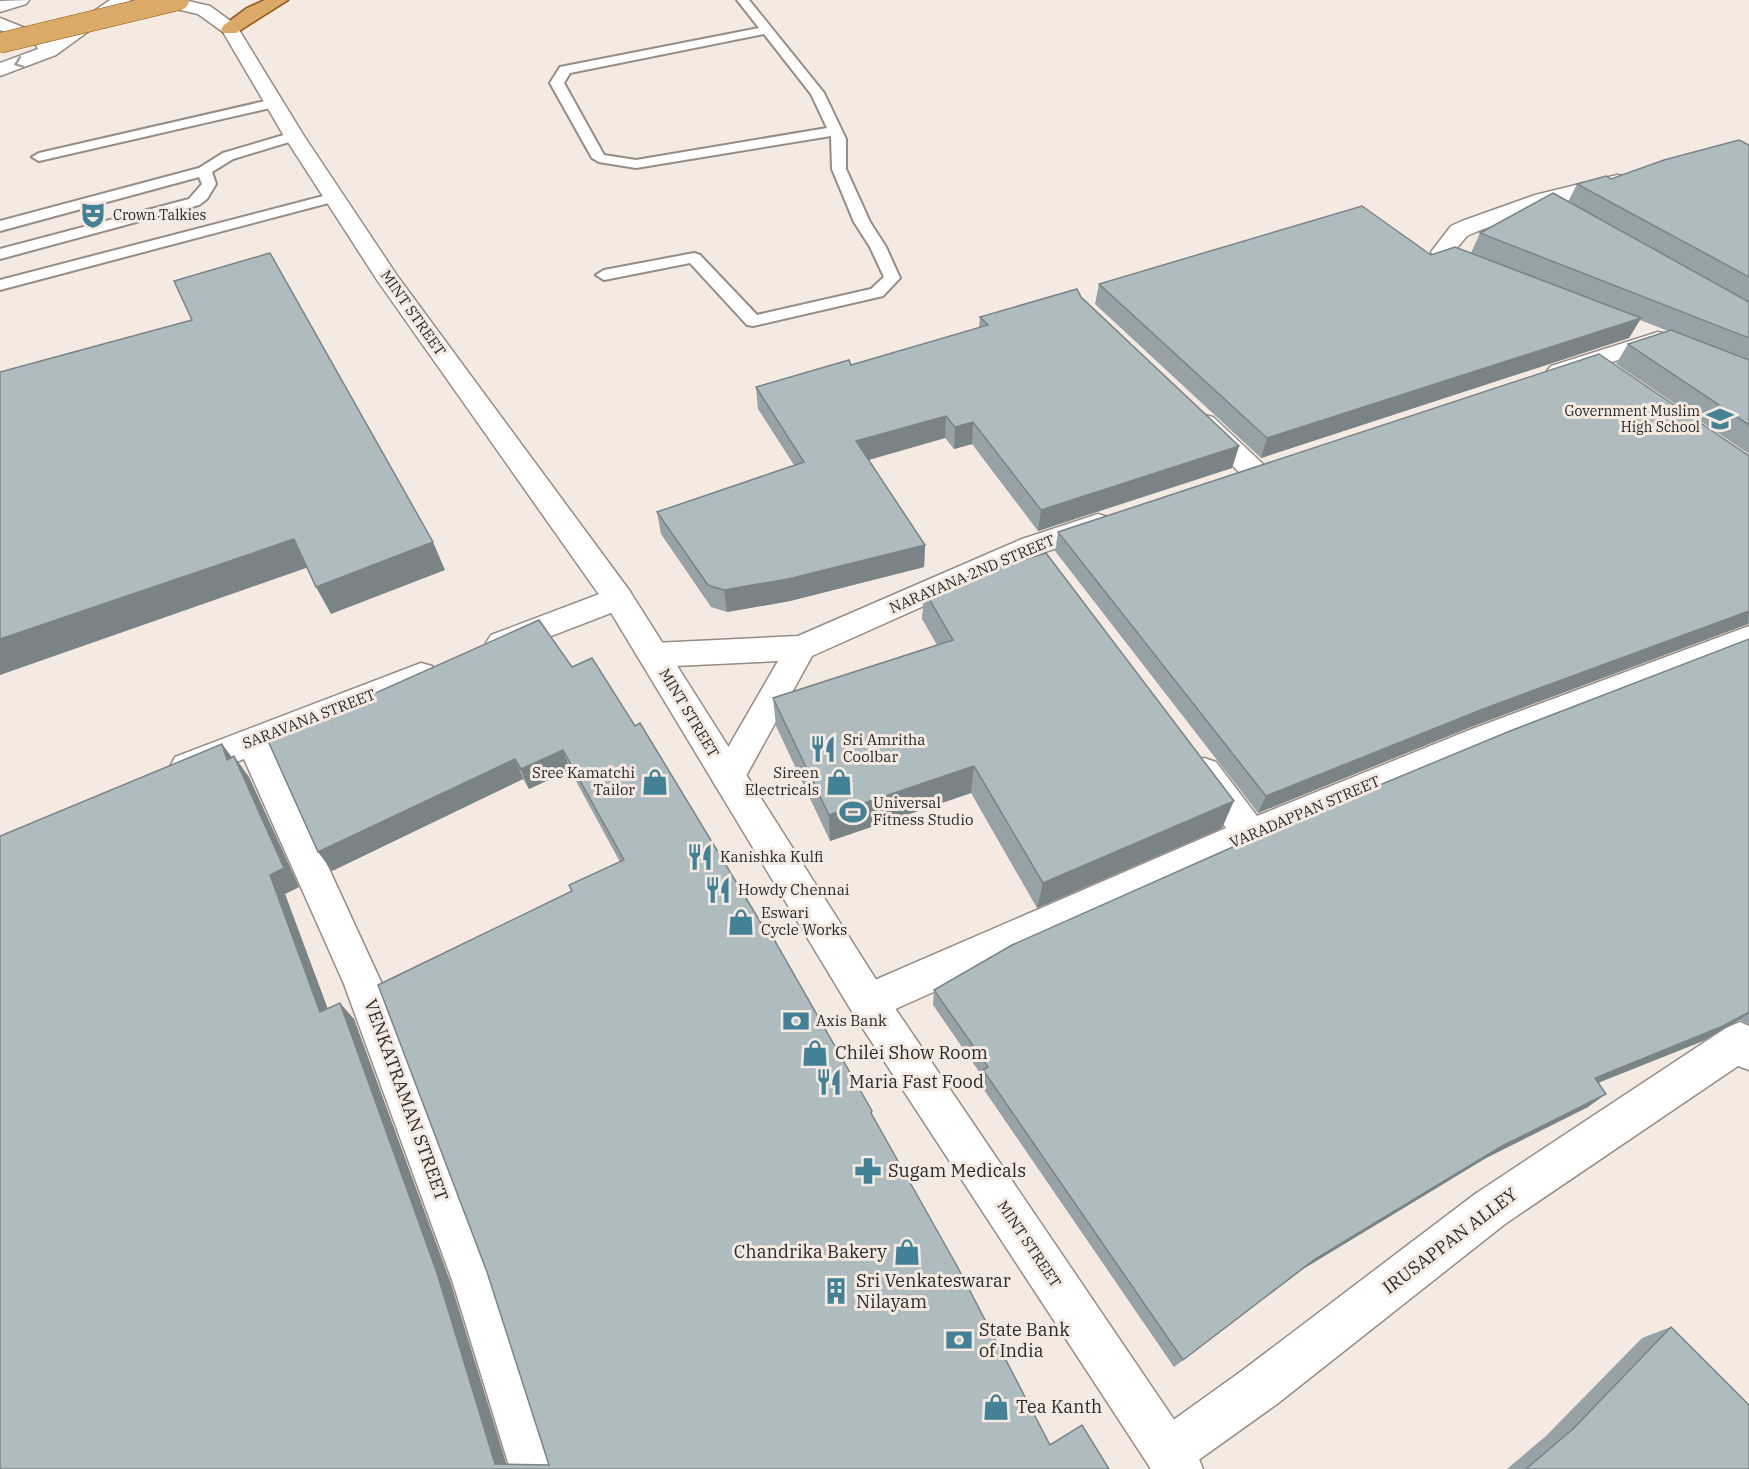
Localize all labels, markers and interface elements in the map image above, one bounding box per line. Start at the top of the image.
one-way arrow [14,55,25,68]
theatre icon: Crown Talkies [78,200,108,230]
place label: Crown Talkies [113,206,206,224]
street label: MINT STREET [377,266,450,360]
place label: Government Muslim High School [1565,402,1700,436]
school or university icon: Government Muslim High School [1705,404,1735,434]
street label: NARAYANA 2ND STREET [886,530,1058,617]
street label: MINT STREET [655,665,724,761]
street label: SARAVANA STREET [240,684,378,753]
place label: Sri Amritha Coolbar [843,730,925,766]
restaurant icon: Sri Amritha Coolbar [808,734,838,764]
place label: Sree Kamatchi Tailor [532,763,635,799]
place label: Sireen Electricals [745,763,819,799]
shop icon: Sree Kamatchi Tailor [640,767,670,797]
shop icon: Sireen Electricals [824,767,854,797]
street label: VARADAPPAN STREET [1227,771,1383,852]
place label: Universal Fitness Studio [873,793,973,829]
sports icon: Universal Fitness Studio [838,797,868,827]
restaurant icon: Kanishka Kulfi [685,842,715,872]
place label: Kanishka Kulfi [720,847,824,866]
restaurant icon: Howdy Chennai [703,875,733,905]
place label: Howdy Chennai [738,880,850,899]
place label: Eswari Cycle Works [761,903,847,939]
shop icon: Eswari Cycle Works [726,907,756,937]
street label: VENKATRAMAN STREET [359,996,454,1204]
bank icon: Axis Bank [781,1006,811,1036]
place label: Axis Bank [816,1011,887,1030]
shop icon: Chilei Show Room [800,1038,830,1068]
place label: Chilei Show Room [835,1041,988,1064]
restaurant icon: Maria Fast Food [814,1067,844,1097]
place label: Maria Fast Food [849,1070,984,1093]
pharmacy icon: Sugam Medicals [853,1156,883,1186]
place label: Sugam Medicals [888,1159,1026,1182]
street label: IRUSAPPAN ALLEY [1378,1182,1522,1299]
street label: MINT STREET [993,1197,1066,1291]
shop icon: Chandrika Bakery [892,1237,922,1267]
place label: Chandrika Bakery [734,1240,887,1263]
place label: Sri Venkateswarar Nilayam [856,1269,1011,1313]
building icon: Sri Venkateswarar Nilayam [821,1276,851,1306]
place label: State Bank of India [979,1318,1070,1362]
bank icon: State Bank of India [944,1325,974,1355]
shop icon: Tea Kanth [981,1392,1011,1422]
place label: Tea Kanth [1016,1395,1102,1418]

